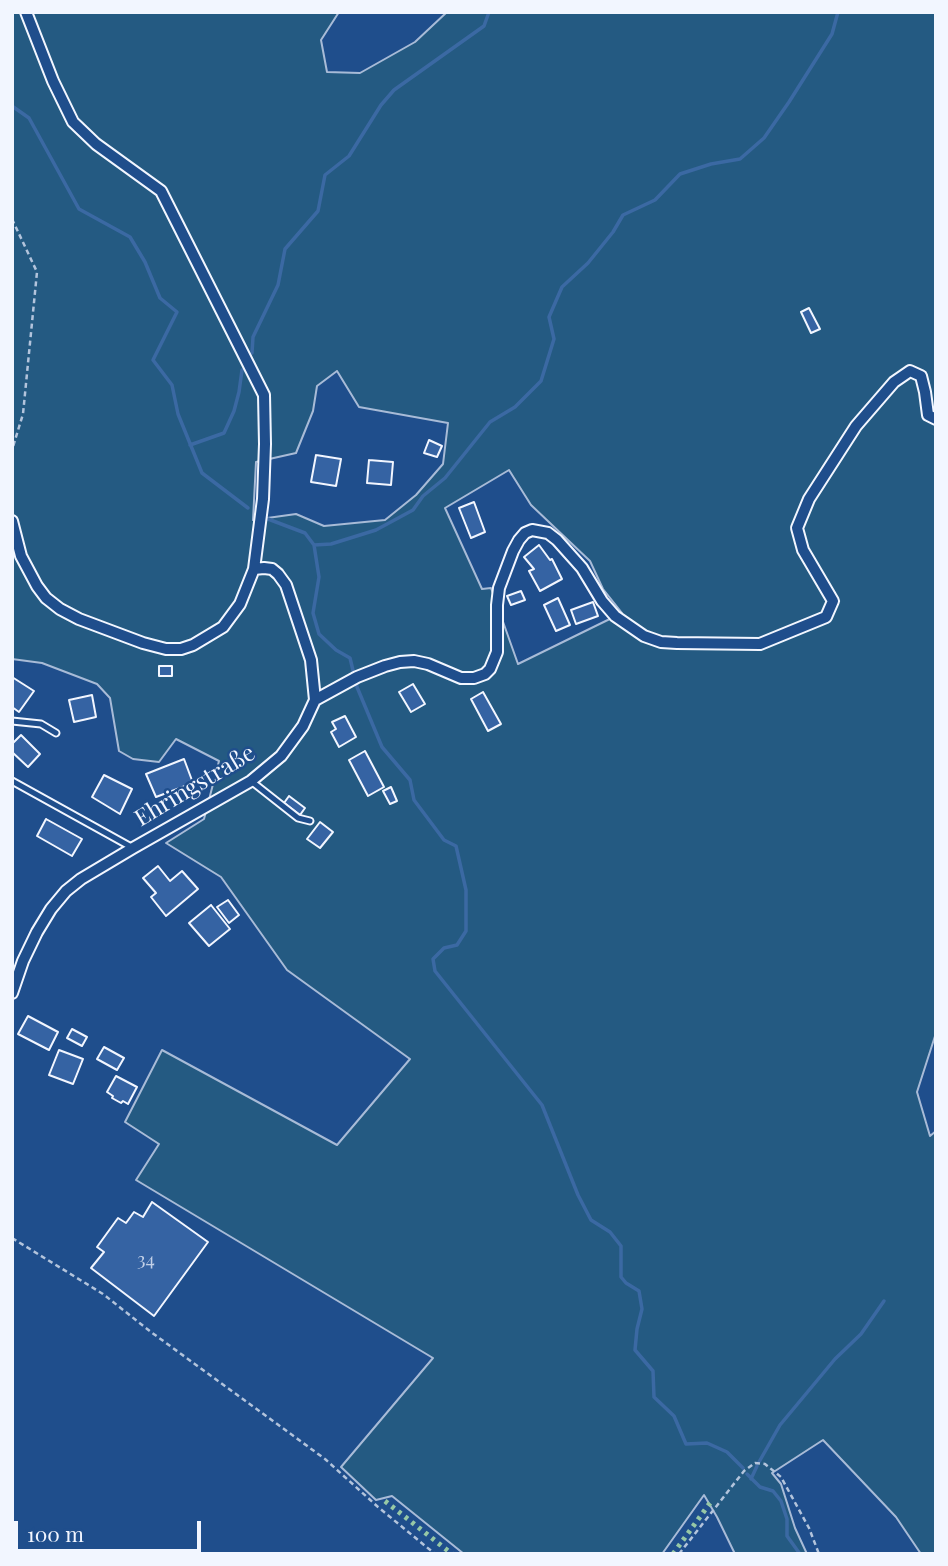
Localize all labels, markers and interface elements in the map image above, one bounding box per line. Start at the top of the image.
street label: Ehringstraße [130,739,260,833]
house number: 34 [137,1249,155,1271]
scale bar [18,1506,205,1550]
text: 100 m [27,1519,84,1547]

